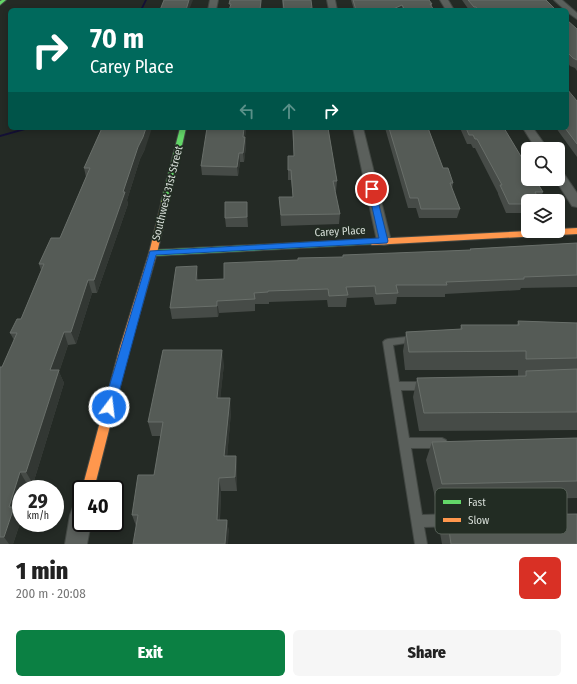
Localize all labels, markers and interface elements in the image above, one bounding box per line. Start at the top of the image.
text: 70 m [90,22,144,55]
icon: right [24,24,76,76]
text: Carey Place [90,56,174,78]
icon: left [236,100,258,122]
icon: ahead [278,100,300,122]
icon: right [320,100,342,122]
map controls [521,142,565,238]
button: search [521,142,565,186]
street label: Southwest 31st Street [149,144,186,242]
pin [355,172,389,206]
icon: arrive [361,178,383,200]
button: layers [521,194,565,238]
street label: Carey Place [314,224,366,239]
position arrow [88,386,130,428]
speed limit sign: 40 [72,480,124,532]
legend [435,488,567,534]
text: 29 [28,489,48,513]
text: Fast [468,496,486,509]
text: km/h [27,510,49,522]
text: Slow [468,514,489,527]
text: 1 min [16,557,68,585]
button: close [519,557,561,599]
text: 200 m · 20:08 [16,586,86,601]
button: Exit [16,630,285,676]
button: Share [293,630,561,676]

